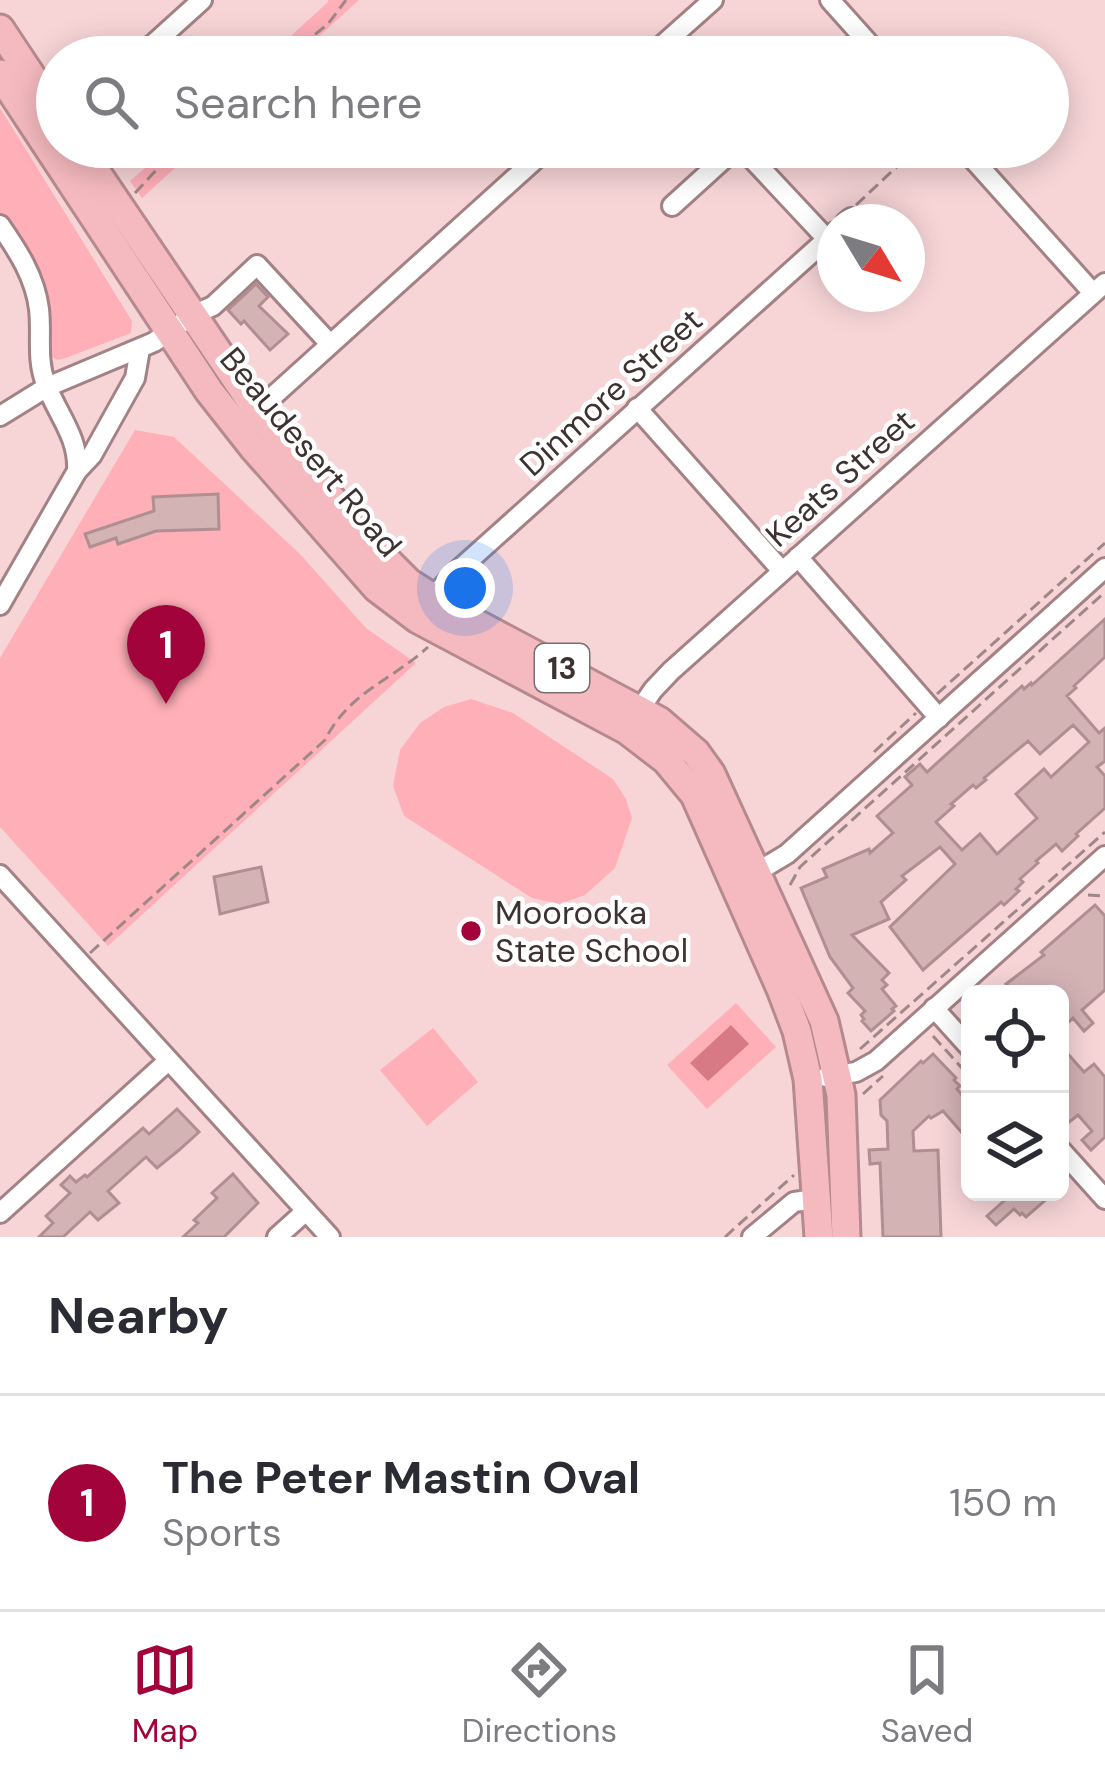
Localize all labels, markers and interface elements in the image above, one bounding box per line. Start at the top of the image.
search box [36,36,1069,168]
icon: search [78,69,144,135]
text: Search here [174,73,422,132]
north arrow [817,204,925,312]
street label: Dinmore Street [511,299,711,485]
street label: Beaudesert Road [211,338,411,566]
street label: Keats Street [756,400,924,556]
your location [435,558,495,618]
pin: 1 [127,605,205,704]
road number: 13 [535,644,589,692]
place label: Moorooka State School [495,891,688,972]
marker: Moorooka State School [458,918,484,944]
map controls [961,985,1069,1201]
button: locate [961,985,1069,1093]
button: layers [961,1093,1069,1201]
text: Nearby [48,1282,229,1349]
text: The Peter Mastin Oval [162,1448,640,1507]
text: 1 [80,1477,94,1528]
text: 150 m [949,1477,1057,1528]
text: Sports [162,1507,281,1558]
tab: Map [132,1637,198,1752]
tab: Directions [462,1637,617,1752]
tab: Saved [881,1637,973,1752]

